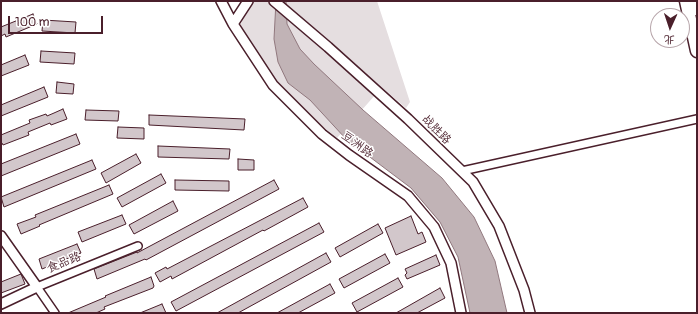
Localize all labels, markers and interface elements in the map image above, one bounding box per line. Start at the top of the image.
scale bar [10,8,105,34]
north arrow [650,8,690,48]
text: 100 m [15,15,49,30]
text: 北 [664,33,675,46]
street label: 战胜路 [418,112,454,148]
street label: 豆洲路 [338,129,376,161]
street label: 食品路 [45,250,83,276]

